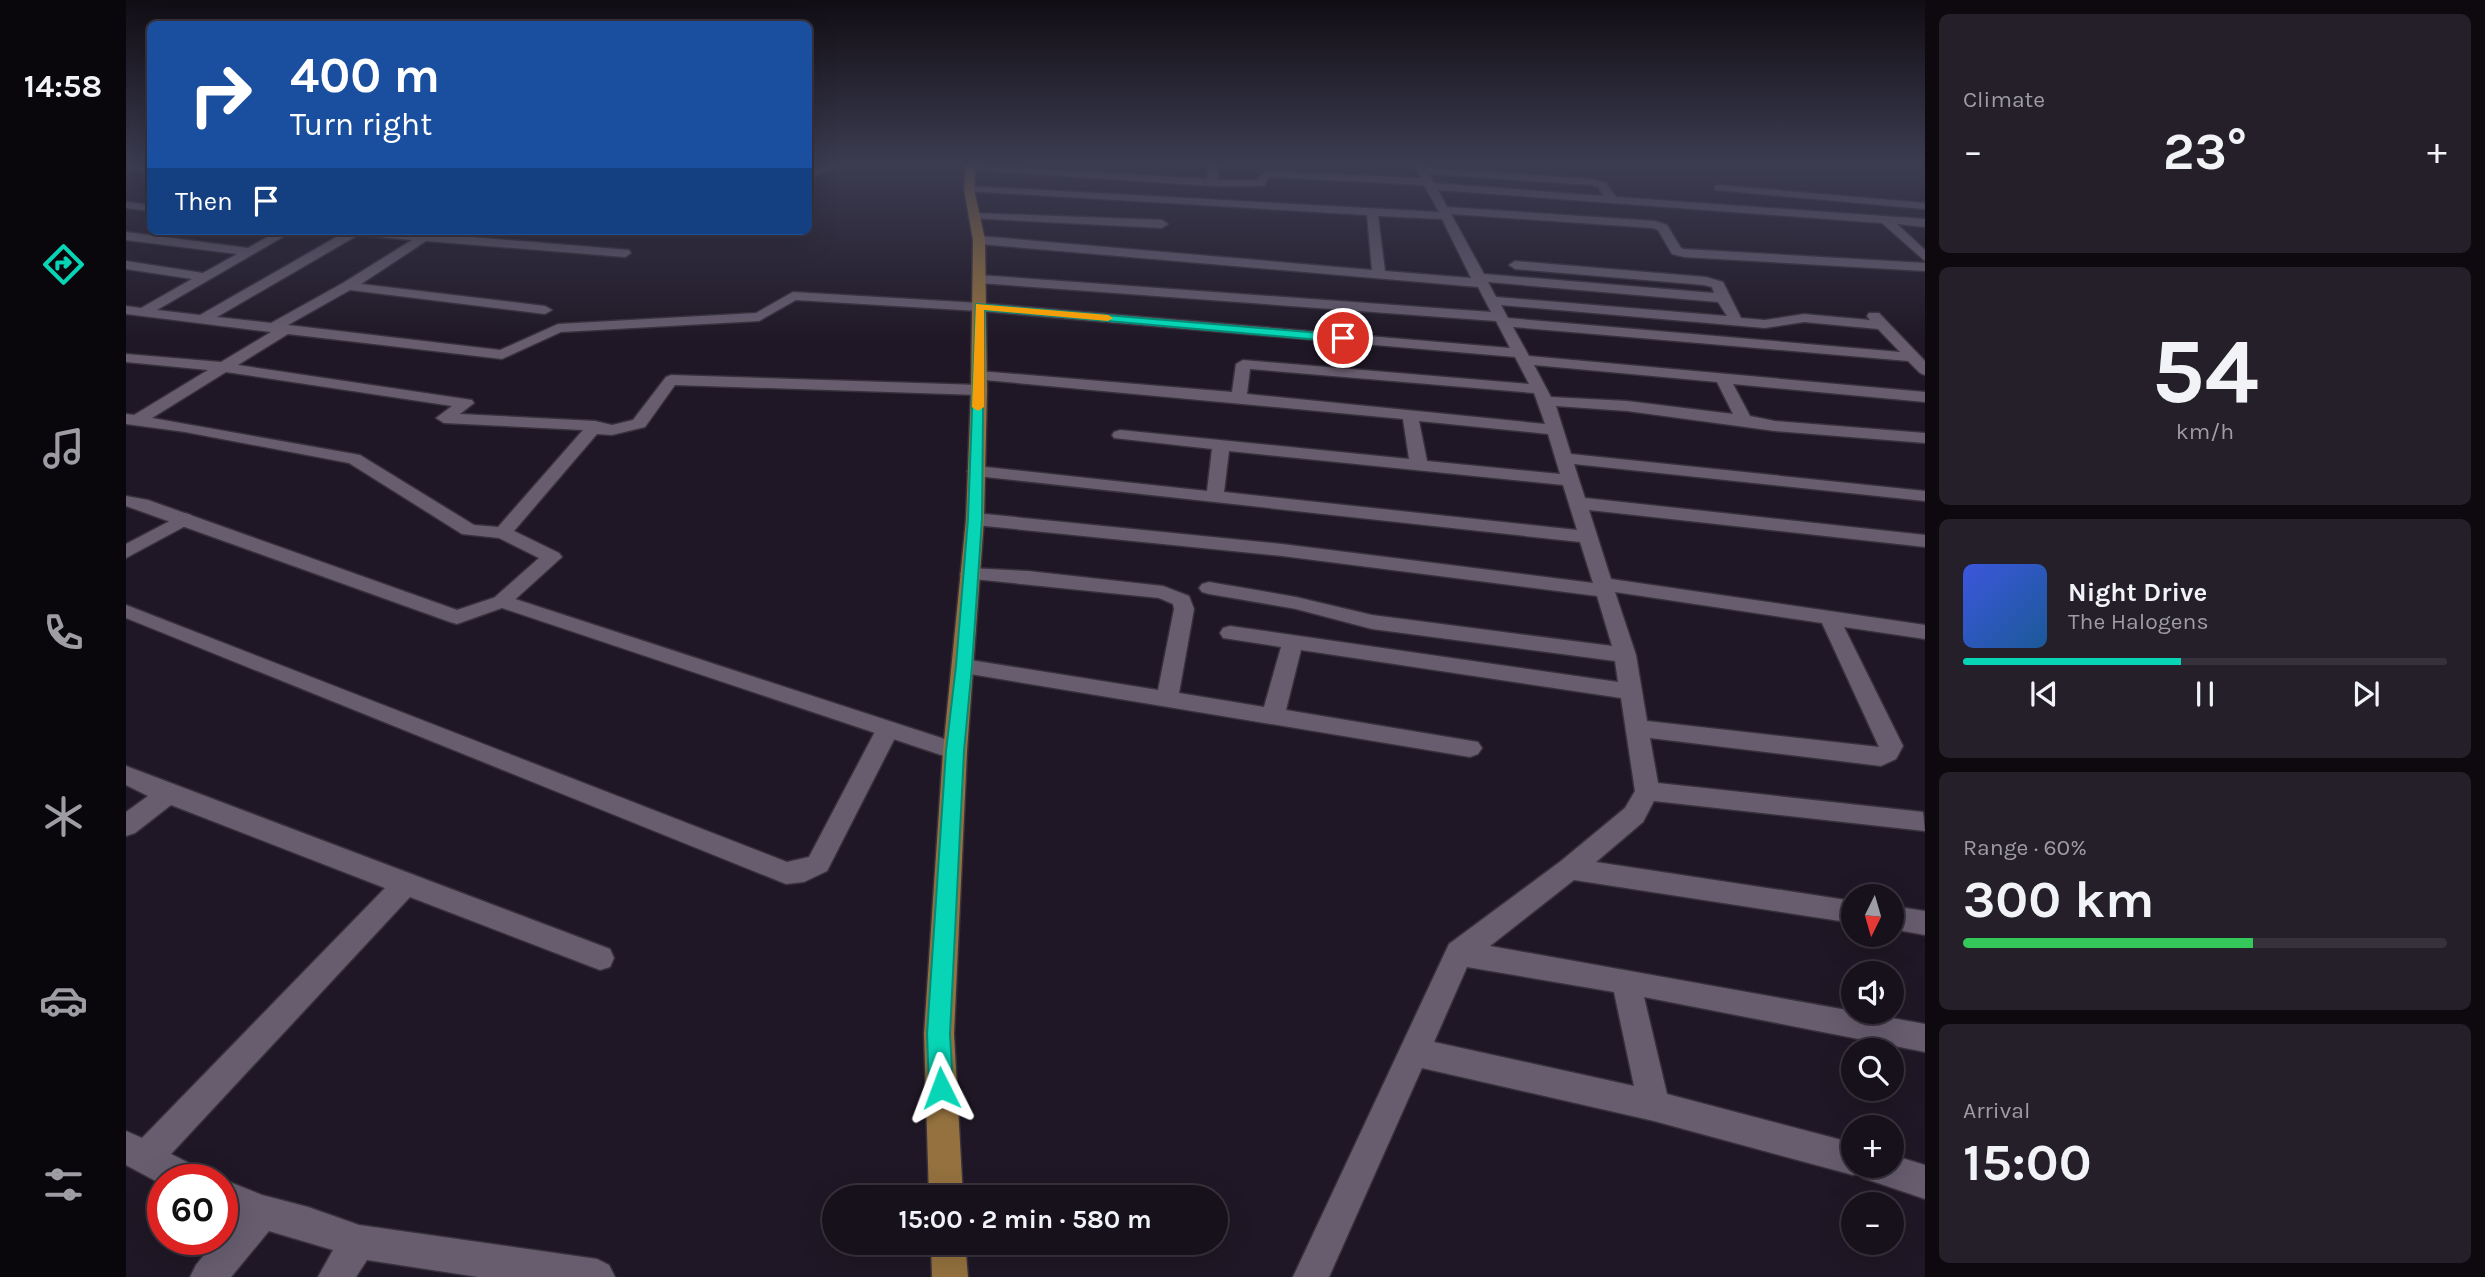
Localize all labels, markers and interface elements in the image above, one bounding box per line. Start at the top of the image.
text: 400 m [290,47,440,104]
icon: right [175,49,266,140]
text: 14:58 [24,68,102,105]
text: Climate [1963,86,2045,113]
text: Turn right [290,106,432,143]
text: 23° [2163,121,2247,182]
text: − [1963,129,1983,174]
text: + [2427,129,2447,174]
icon: arrive [247,182,285,220]
text: Then [175,186,233,217]
icon: directions [39,240,88,289]
pin [1313,308,1373,368]
icon: arrive [1324,319,1362,357]
text: 54 [2151,319,2259,425]
text: km/h [2176,418,2234,445]
icon: music [39,424,88,473]
text: Night Drive [2068,577,2207,608]
icon: phone [39,608,88,657]
text: The Halogens [2068,608,2208,635]
icon: previous [2025,675,2063,713]
icon: pause [2186,675,2224,713]
icon: next [2347,675,2385,713]
icon: climate [39,792,88,841]
text: Range · 60% [1963,834,2087,861]
text: 300 km [1963,869,2154,930]
north arrow [1841,884,1904,947]
map controls [1841,884,1904,1255]
button: sound [1841,961,1904,1024]
icon: car [39,976,88,1025]
button: search [1841,1038,1904,1101]
position arrow [904,1051,978,1125]
text: Arrival [1963,1097,2030,1124]
button: + [1841,1115,1904,1178]
text: 15:00 [1963,1132,2092,1193]
icon: filters [39,1160,88,1209]
speed limit sign: 60 [147,1164,238,1255]
button: − [1841,1192,1904,1255]
text: 15:00 · 2 min · 580 m [898,1204,1152,1235]

